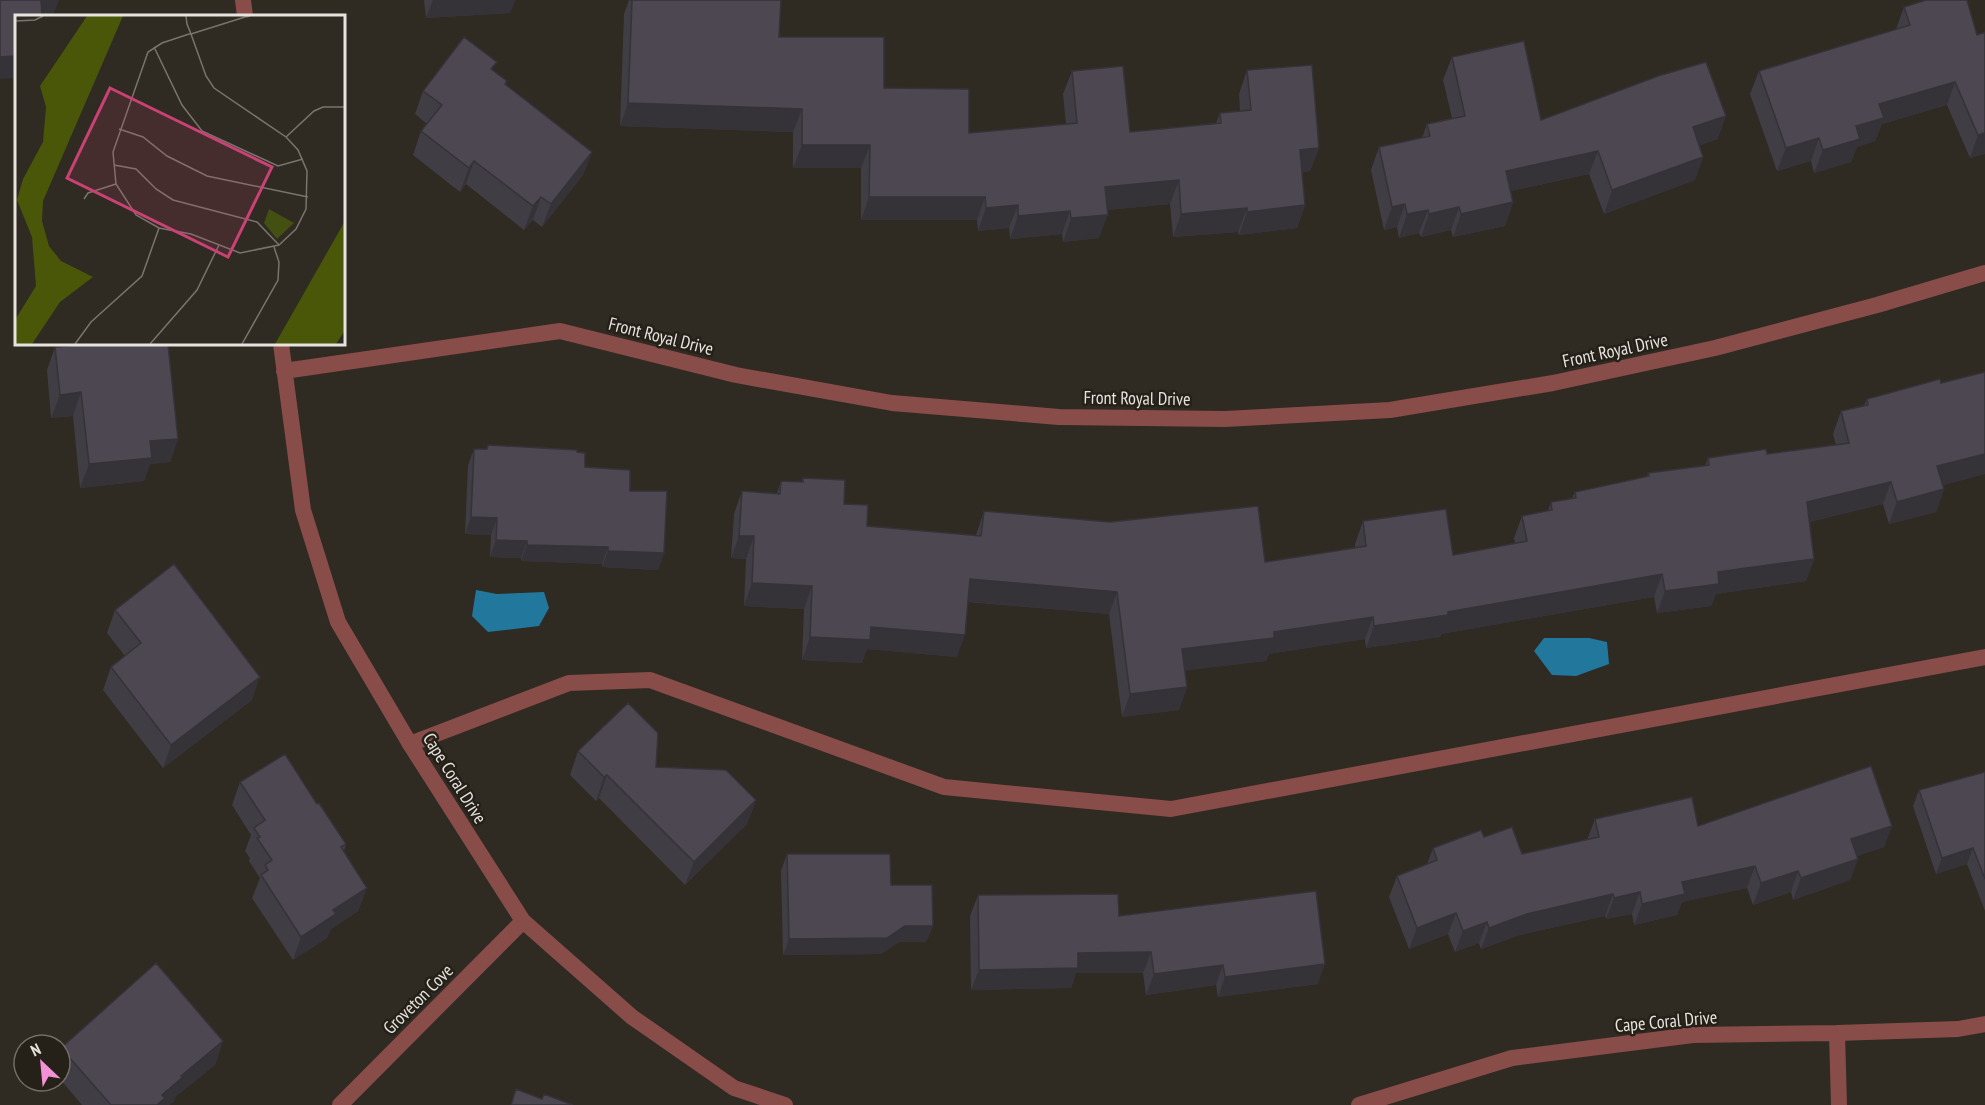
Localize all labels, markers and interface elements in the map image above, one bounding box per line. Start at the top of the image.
inset map [15,15,345,345]
street label: Front Royal Drive [606,312,716,360]
street label: Front Royal Drive [1560,328,1670,372]
street label: Front Royal Drive [1083,386,1191,410]
street label: Cape Coral Drive [418,728,492,828]
street label: Groveton Cove [378,959,458,1039]
street label: Cape Coral Drive [1614,1005,1718,1037]
north arrow [12,1033,72,1093]
text: N [27,1039,44,1060]

